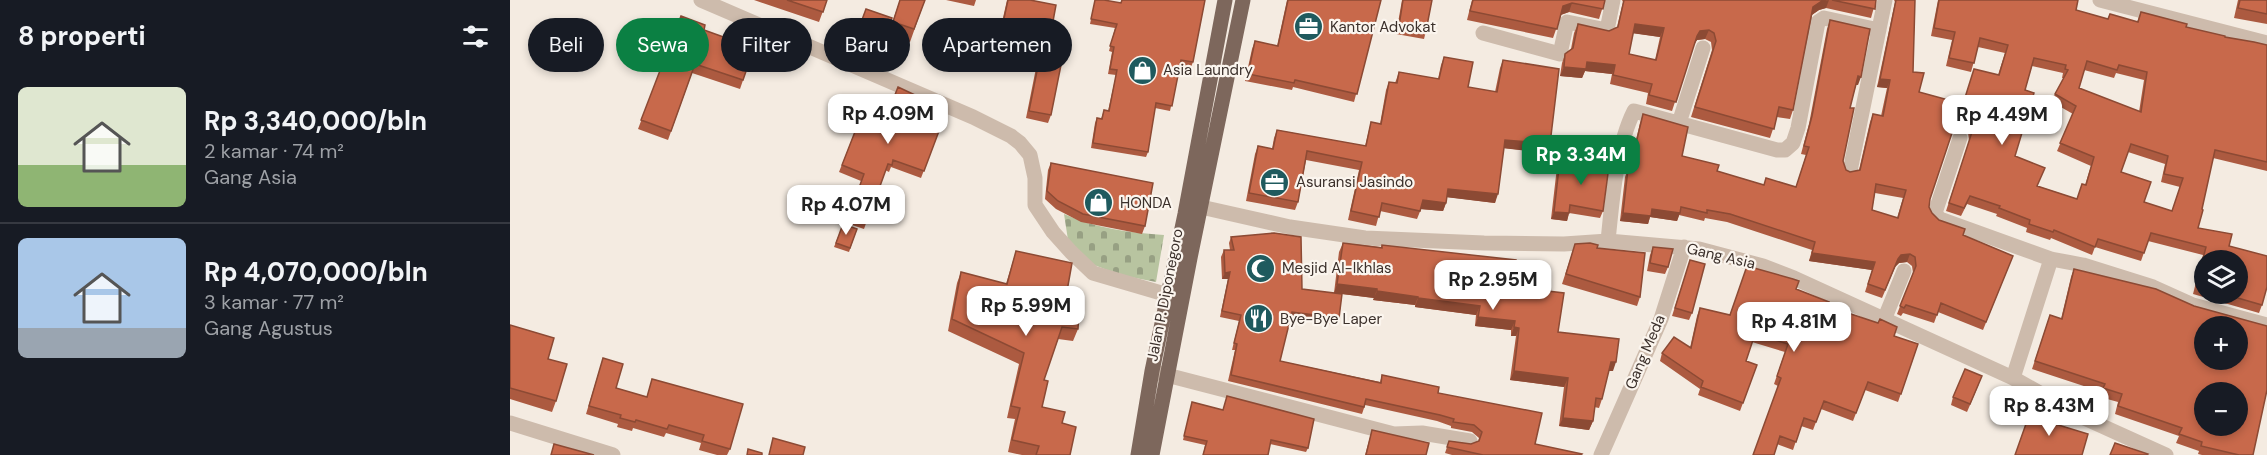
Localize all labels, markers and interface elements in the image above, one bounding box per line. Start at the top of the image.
office icon: Kantor Advokat [1293,11,1325,43]
place label: Kantor Advokat [1330,17,1436,37]
chip: Beli [528,18,604,72]
chip: Sewa [616,18,709,72]
chip: Filter [721,18,812,72]
chip: Baru [824,18,910,72]
chip: Apartemen [922,18,1072,72]
text: 8 properti [18,19,146,53]
icon: filters [459,20,492,53]
shop icon: Asia Laundry [1126,54,1158,86]
place label: Asia Laundry [1163,60,1253,80]
pin: Rp 4.09M [826,94,950,145]
pin: Rp 4.49M [1940,95,2064,146]
text: Rp 4.09M [842,100,934,126]
text: Rp 4.49M [1956,101,2048,127]
text: Rp 3,340,000/bln [204,104,427,138]
icon: home [66,111,138,183]
pin: Rp 3.34M [1519,135,1643,186]
text: 2 kamar · 74 m² [204,138,344,164]
text: Rp 3.34M [1536,141,1626,167]
text: Gang Asia [204,164,297,190]
office icon: Asuransi Jasindo [1259,166,1291,198]
place label: Asuransi Jasindo [1296,172,1413,192]
pin: Rp 4.07M [784,185,908,236]
shop icon: HONDA [1083,187,1115,219]
text: Rp 4.07M [801,191,891,217]
place label: HONDA [1120,193,1172,213]
street label: Jalan P. Diponegoro [1142,227,1188,363]
street label: Gang Asia [1685,238,1757,274]
map controls [2194,250,2248,436]
button: layers [2194,250,2248,304]
mosque icon: Mesjid Al-Ikhlas [1245,252,1277,284]
text: Rp 4,070,000/bln [204,255,428,289]
place label: Mesjid Al-Ikhlas [1282,258,1391,278]
pin: Rp 2.95M [1431,260,1555,311]
icon: home [66,262,138,334]
text: Rp 2.95M [1448,266,1538,292]
pin: Rp 5.99M [964,286,1088,337]
text: 3 kamar · 77 m² [204,289,344,315]
text: Rp 5.99M [981,292,1071,318]
pin: Rp 4.81M [1732,302,1856,353]
restaurant icon: Bye-Bye Laper [1243,303,1275,335]
text: Rp 4.81M [1751,308,1837,334]
place label: Bye-Bye Laper [1280,309,1382,329]
street label: Gang Meda [1620,312,1670,392]
text: Gang Agustus [204,315,333,341]
button: + [2194,316,2248,370]
button: − [2194,382,2248,436]
pin: Rp 8.43M [1987,386,2111,437]
text: Rp 8.43M [2004,392,2094,418]

